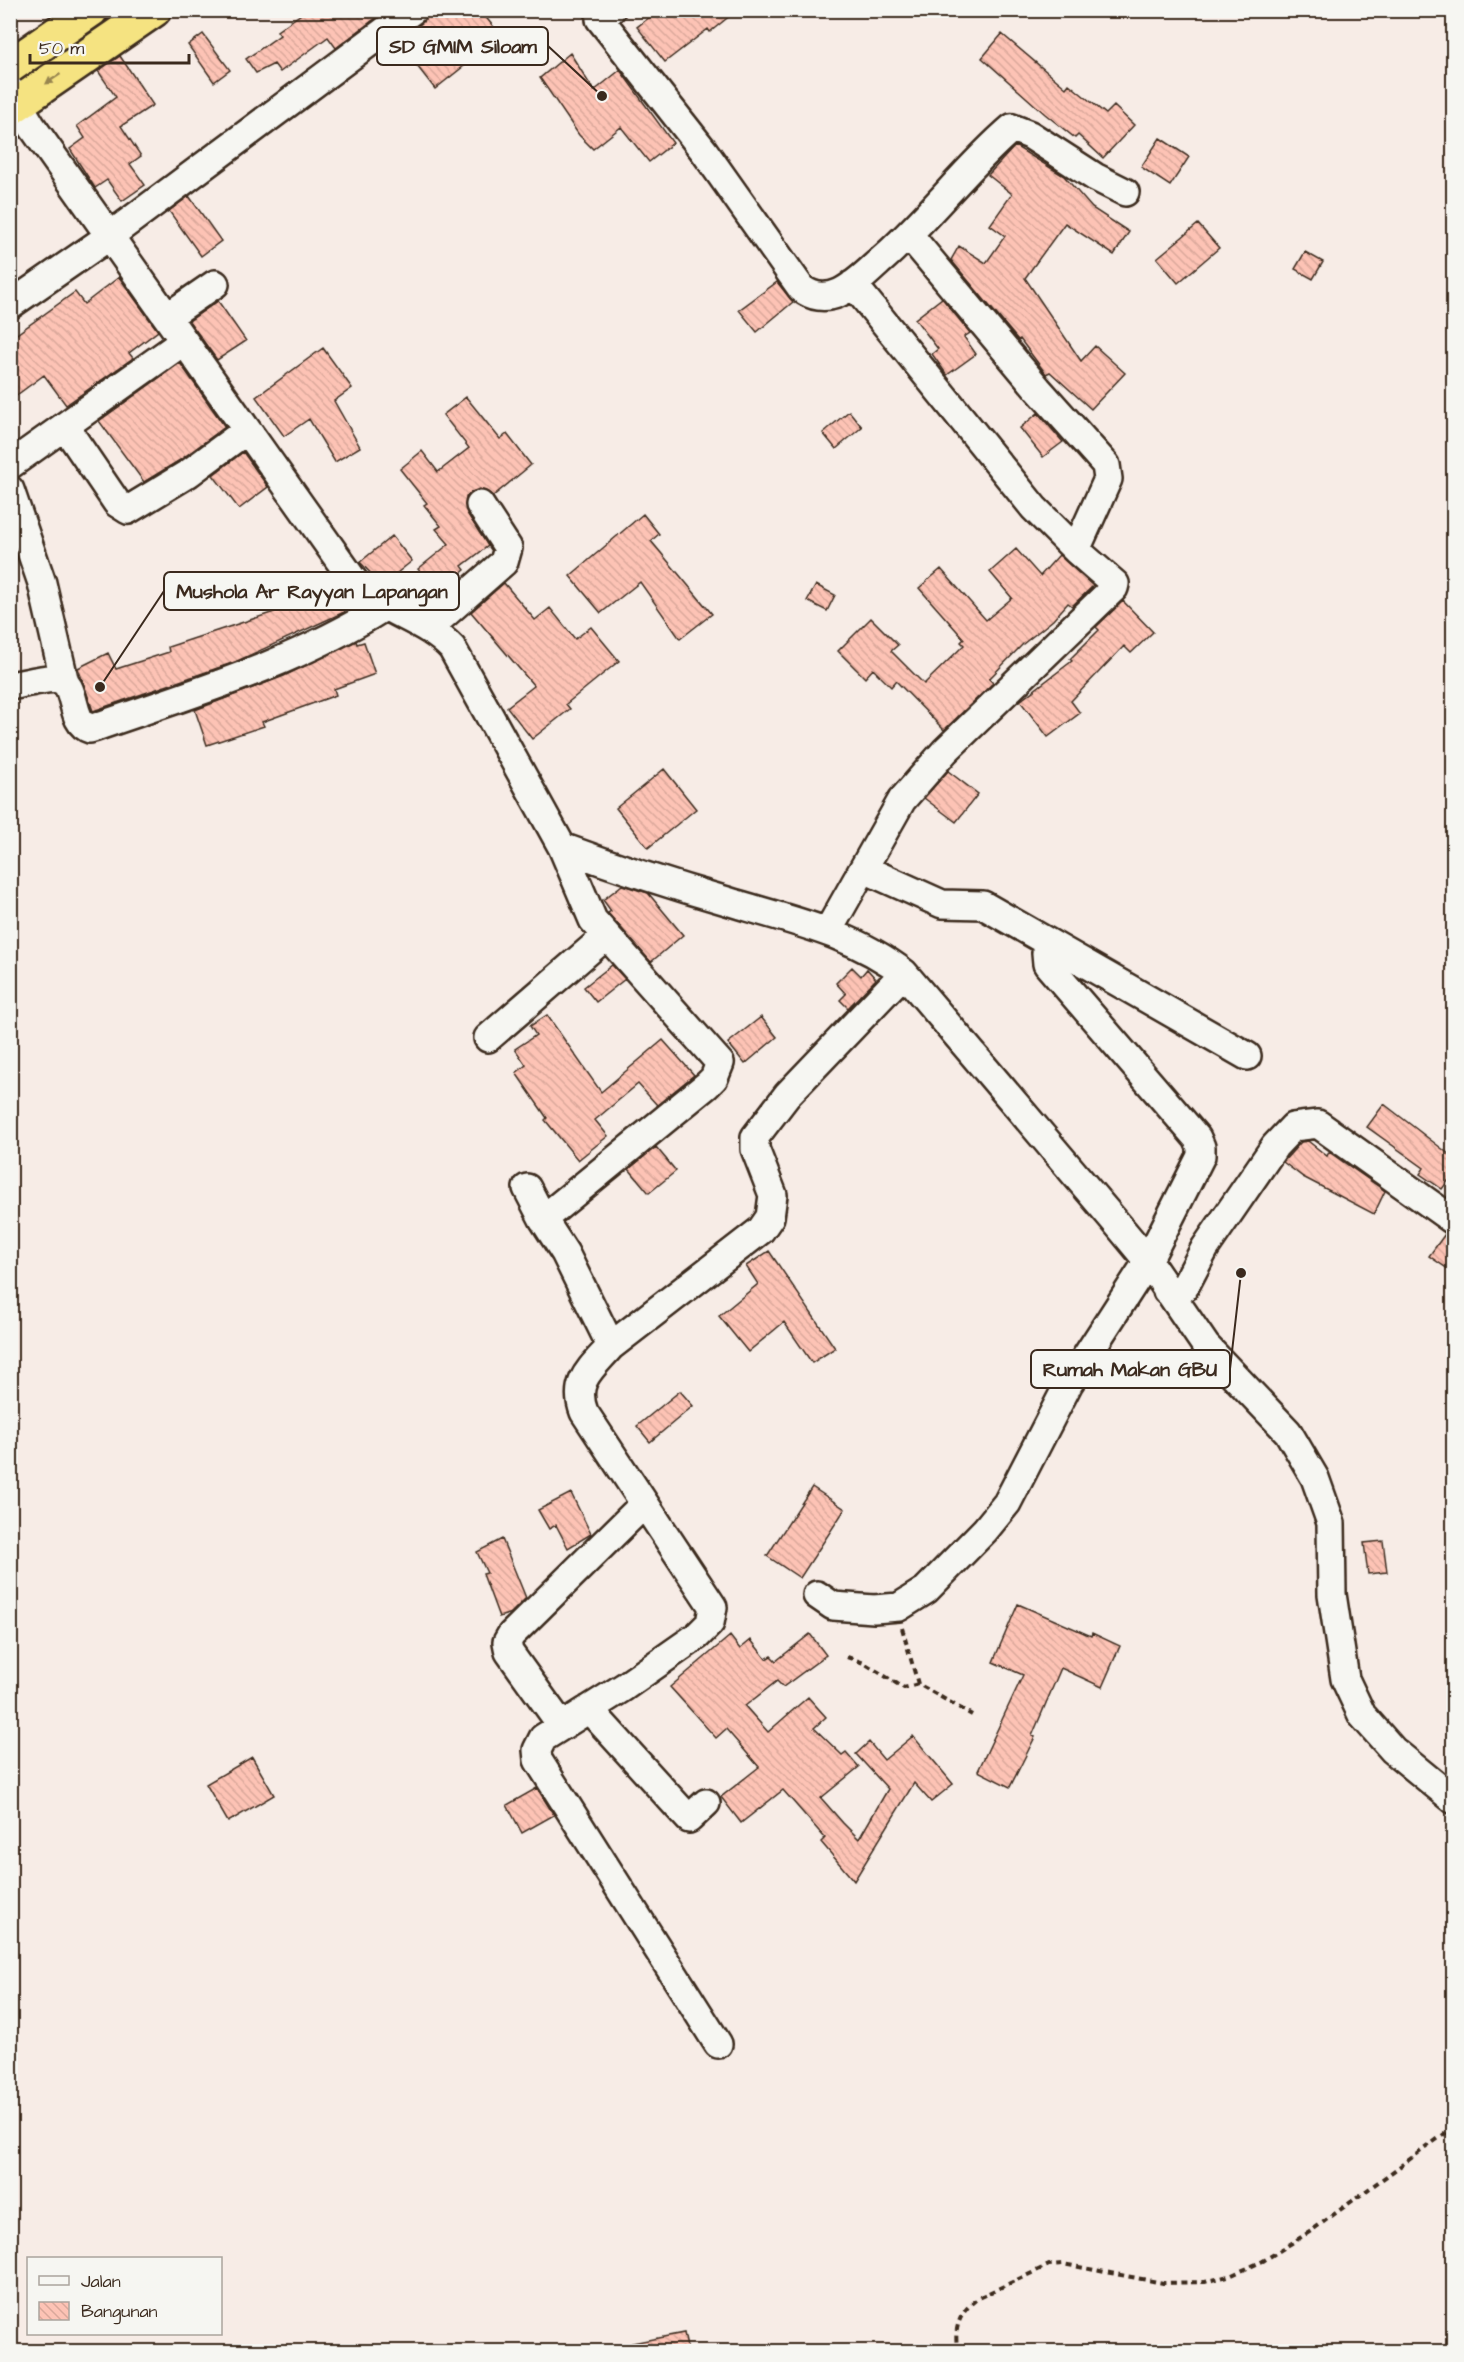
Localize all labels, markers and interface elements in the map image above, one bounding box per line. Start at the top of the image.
scale bar [30,27,189,65]
callout: SD GMIM Siloam [377,27,548,65]
text: SD GMIM Siloam [388,33,537,61]
text: 50 m [39,36,84,61]
one-way arrow [46,73,62,85]
callout: Mushola Ar Rayyan Lapangan [164,572,459,610]
text: Mushola Ar Rayyan Lapangan [176,578,448,607]
callout: Rumah Makan GBU [1031,1350,1230,1388]
text: Rumah Makan GBU [1043,1356,1217,1384]
legend [27,2257,222,2335]
text: Jalan [81,2269,121,2294]
text: Bangunan [81,2299,158,2325]

